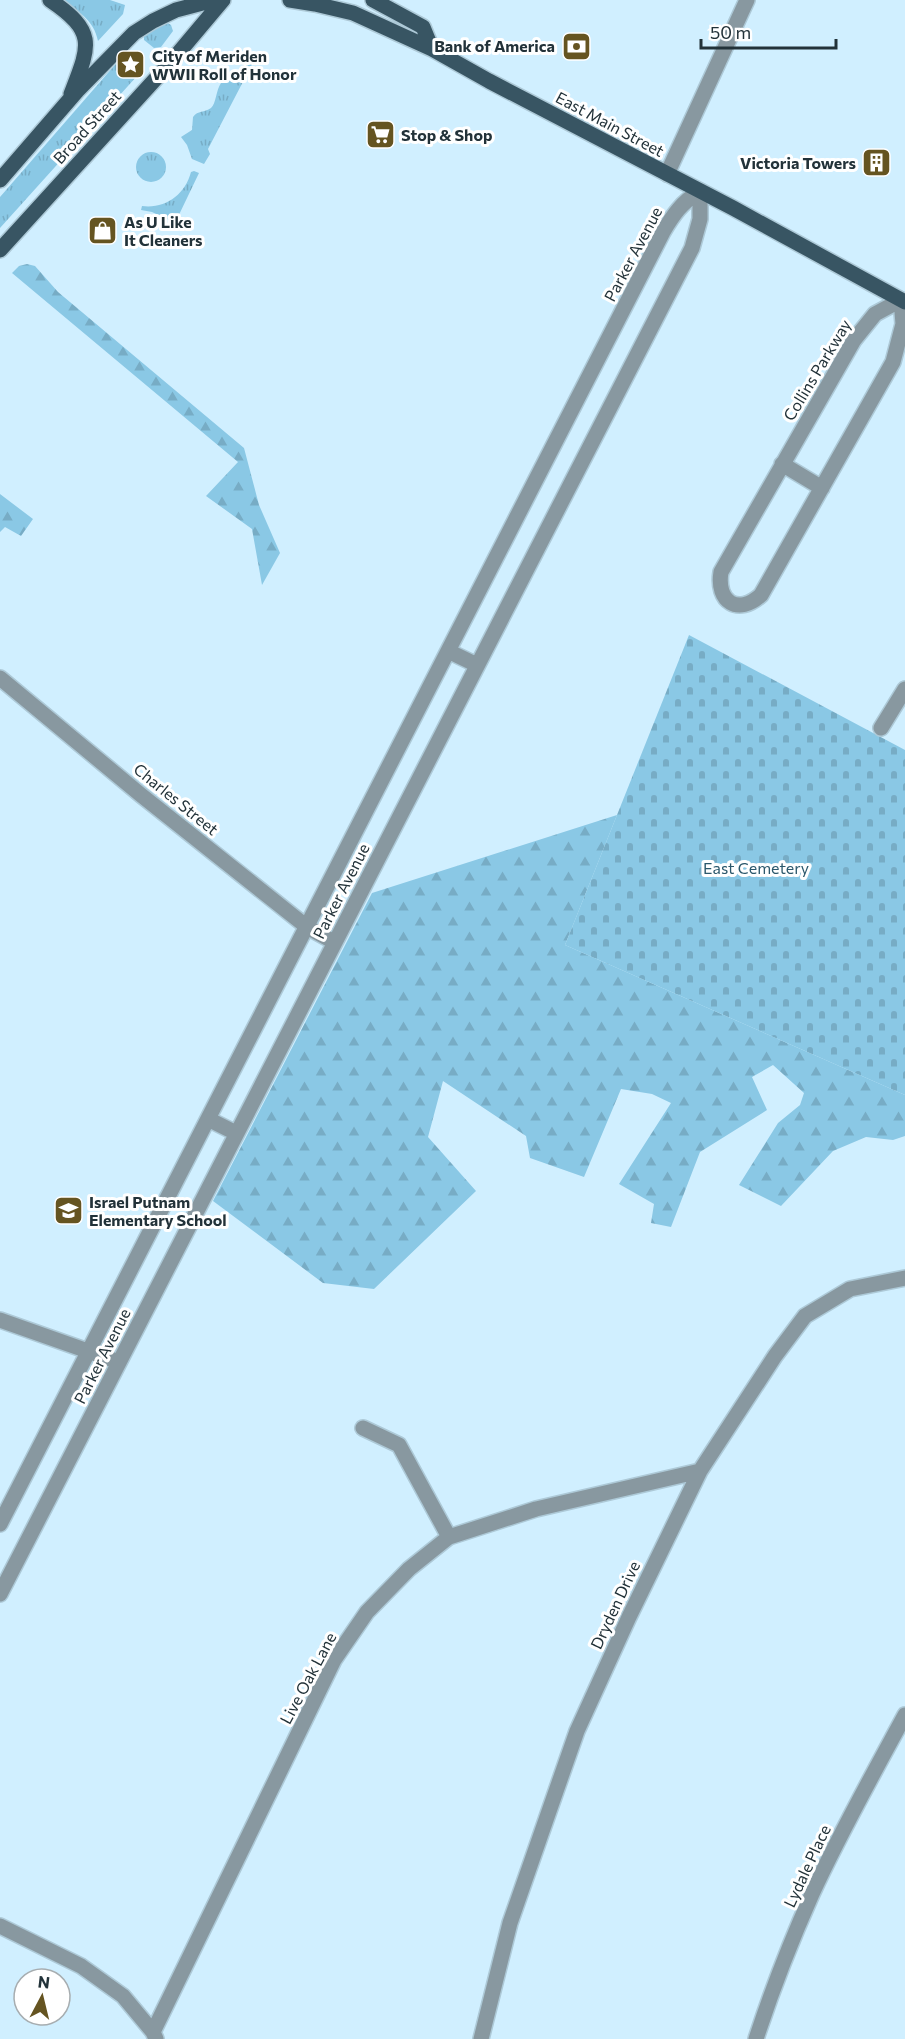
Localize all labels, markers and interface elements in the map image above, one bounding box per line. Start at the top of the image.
scale bar [701,12,836,50]
text: 50 m [710,21,751,43]
bank icon: Bank of America [560,30,592,62]
place label: Bank of America [434,36,555,55]
place label: City of Meriden WWII Roll of Honor [152,46,297,83]
place icon: City of Meriden WWII Roll of Honor [115,49,147,81]
street label: Broad Street [49,86,125,167]
street label: East Main Street [553,87,668,160]
supermarket icon: Stop & Shop [364,119,396,151]
place label: Stop & Shop [401,125,492,144]
building icon: Victoria Towers [861,147,893,179]
place label: Victoria Towers [740,153,856,172]
street label: Parker Avenue [600,203,665,304]
place label: As U Like It Cleaners [124,212,203,249]
shop icon: As U Like It Cleaners [87,215,119,247]
street label: Collins Parkway [779,316,854,424]
street label: Charles Street [130,759,223,839]
street label: Parker Avenue [308,840,373,942]
park label: East Cemetery [703,858,809,877]
place label: Israel Putnam Elementary School [89,1192,227,1229]
school or university icon: Israel Putnam Elementary School [52,1195,84,1227]
street label: Parker Avenue [69,1305,134,1407]
street label: Dryden Drive [586,1558,643,1652]
street label: Live Oak Lane [275,1629,340,1727]
street label: Lydale Place [779,1822,834,1910]
north arrow [12,1967,72,2027]
text: N [37,1971,51,1992]

